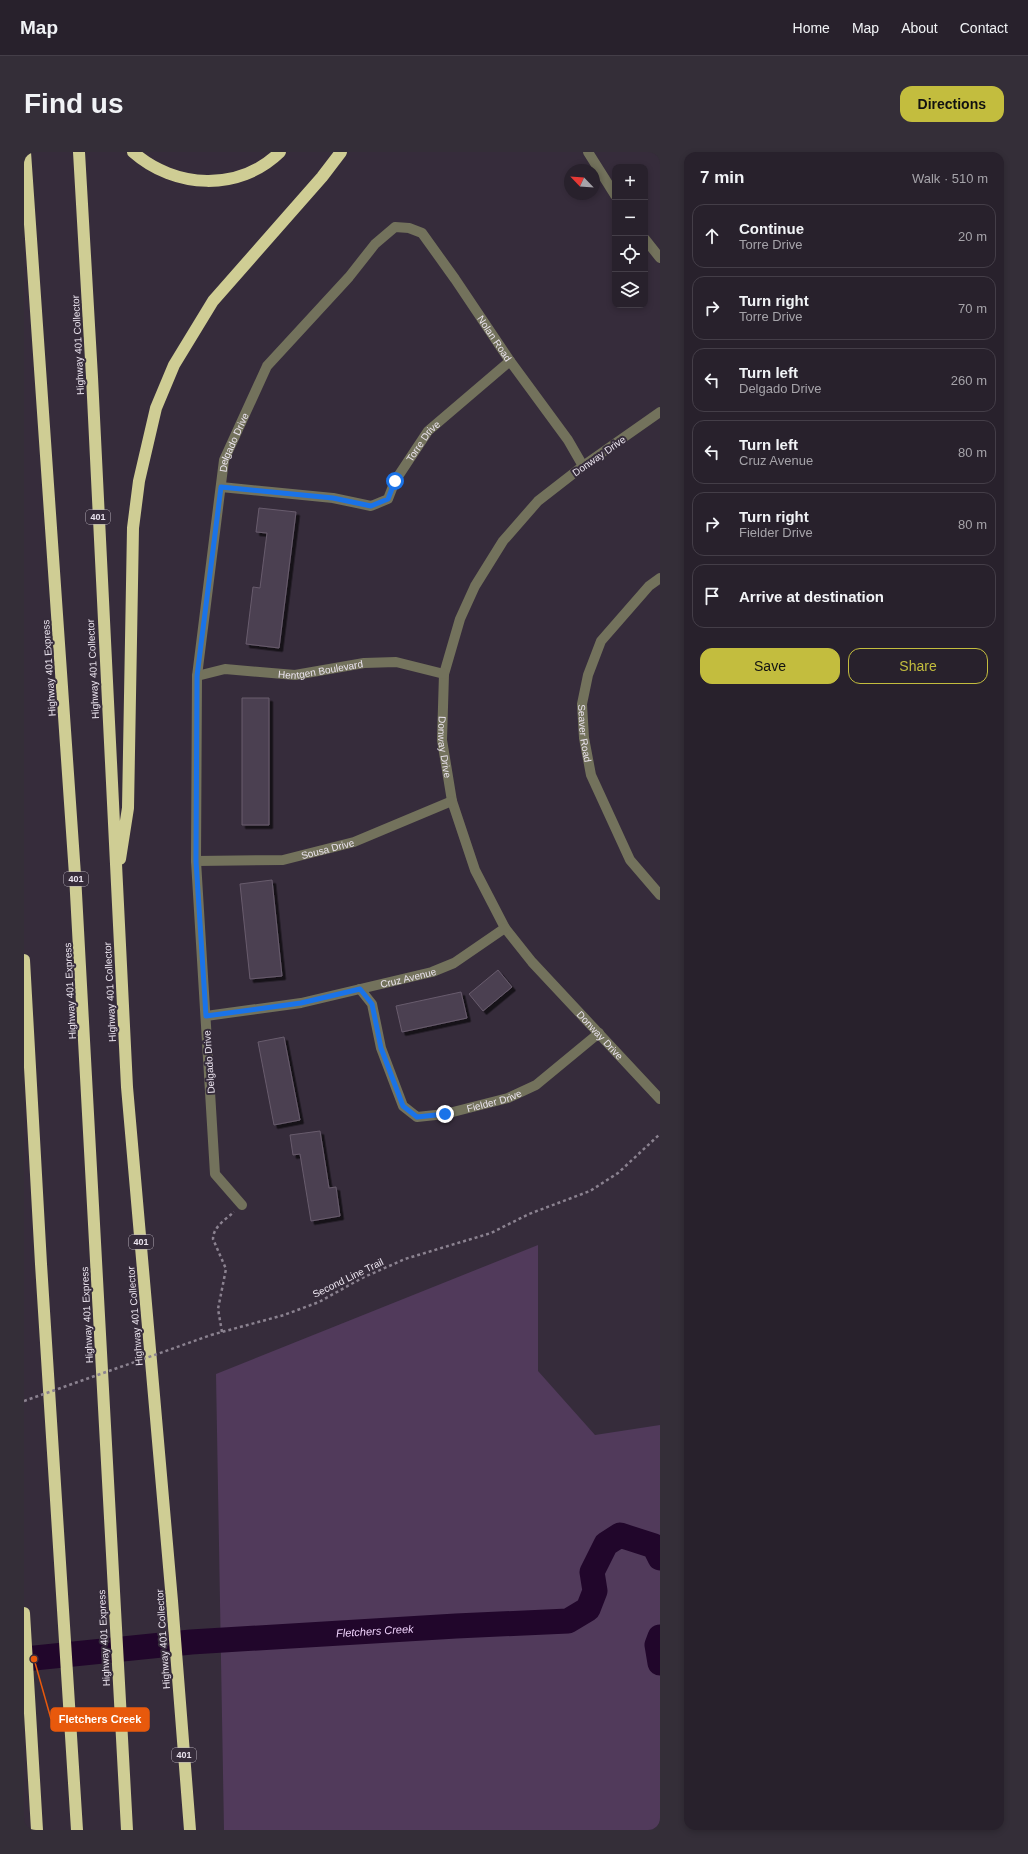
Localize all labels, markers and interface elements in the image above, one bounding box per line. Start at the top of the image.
text: Map [20,17,58,38]
text: Home [793,20,830,36]
text: Map [852,20,879,36]
text: About [901,20,938,36]
text: Contact [960,20,1008,36]
button: Directions [900,86,1004,122]
text: Find us [24,88,124,119]
north arrow [564,164,600,200]
map controls [612,164,648,308]
button: + [612,164,648,200]
text: 7 min [700,168,744,187]
text: Walk · 510 m [912,171,988,186]
button: − [612,200,648,236]
text: Continue [739,220,804,237]
icon: ahead [701,225,723,247]
text: 20 m [958,229,987,244]
button: locate [612,236,648,272]
text: Torre Drive [739,237,803,252]
button: layers [612,272,648,308]
text: Turn right [739,292,809,309]
street label: Highway 401 Collector [70,294,86,395]
icon: right [701,297,723,319]
text: 70 m [958,301,987,316]
text: Torre Drive [739,309,803,324]
street label: Nolan Road [475,313,514,363]
text: Turn left [739,364,798,381]
icon: left [701,369,723,391]
text: 260 m [951,373,987,388]
text: Delgado Drive [739,381,821,396]
street label: Delgado Drive [217,411,251,473]
street label: Torre Drive [404,418,442,464]
street label: Donway Drive [570,433,628,478]
text: Turn left [739,436,798,453]
icon: left [701,441,723,463]
text: 80 m [958,445,987,460]
text: Cruz Avenue [739,453,813,468]
route start [386,472,404,490]
text: Turn right [739,508,809,525]
road number: 401 [86,510,110,524]
icon: right [701,513,723,535]
text: 80 m [958,517,987,532]
text: Fielder Drive [739,525,813,540]
icon: arrive [701,585,723,607]
text: Arrive at destination [739,588,884,605]
street label: Highway 401 Collector [85,618,101,719]
street label: Highway 401 Express [40,619,58,717]
button: Save [700,648,840,684]
button: Share [848,648,988,684]
street label: Hentgen Boulevard [278,658,364,681]
street label: Seaver Road [577,704,594,763]
street label: Donway Drive [436,716,454,779]
street label: Sousa Drive [300,837,356,861]
road number: 401 [64,872,88,886]
street label: Highway 401 Collector [102,941,118,1042]
street label: Highway 401 Express [62,942,78,1040]
street label: Cruz Avenue [379,965,438,990]
street label: Donway Drive [575,1009,626,1062]
street label: Delgado Drive [201,1030,217,1094]
street label: Fielder Drive [465,1087,524,1114]
route end [436,1105,454,1123]
road number: 401 [129,1235,153,1249]
street label: Second Line Trail [311,1256,385,1300]
street label: Highway 401 Collector [125,1265,145,1366]
street label: Highway 401 Express [79,1266,95,1364]
street label: Highway 401 Collector [154,1588,172,1689]
street label: Highway 401 Express [96,1589,112,1687]
water label: Fletchers Creek [336,1623,414,1639]
callout: Fletchers Creek [51,1708,149,1731]
text: Fletchers Creek [59,1713,142,1725]
road number: 401 [172,1748,196,1762]

